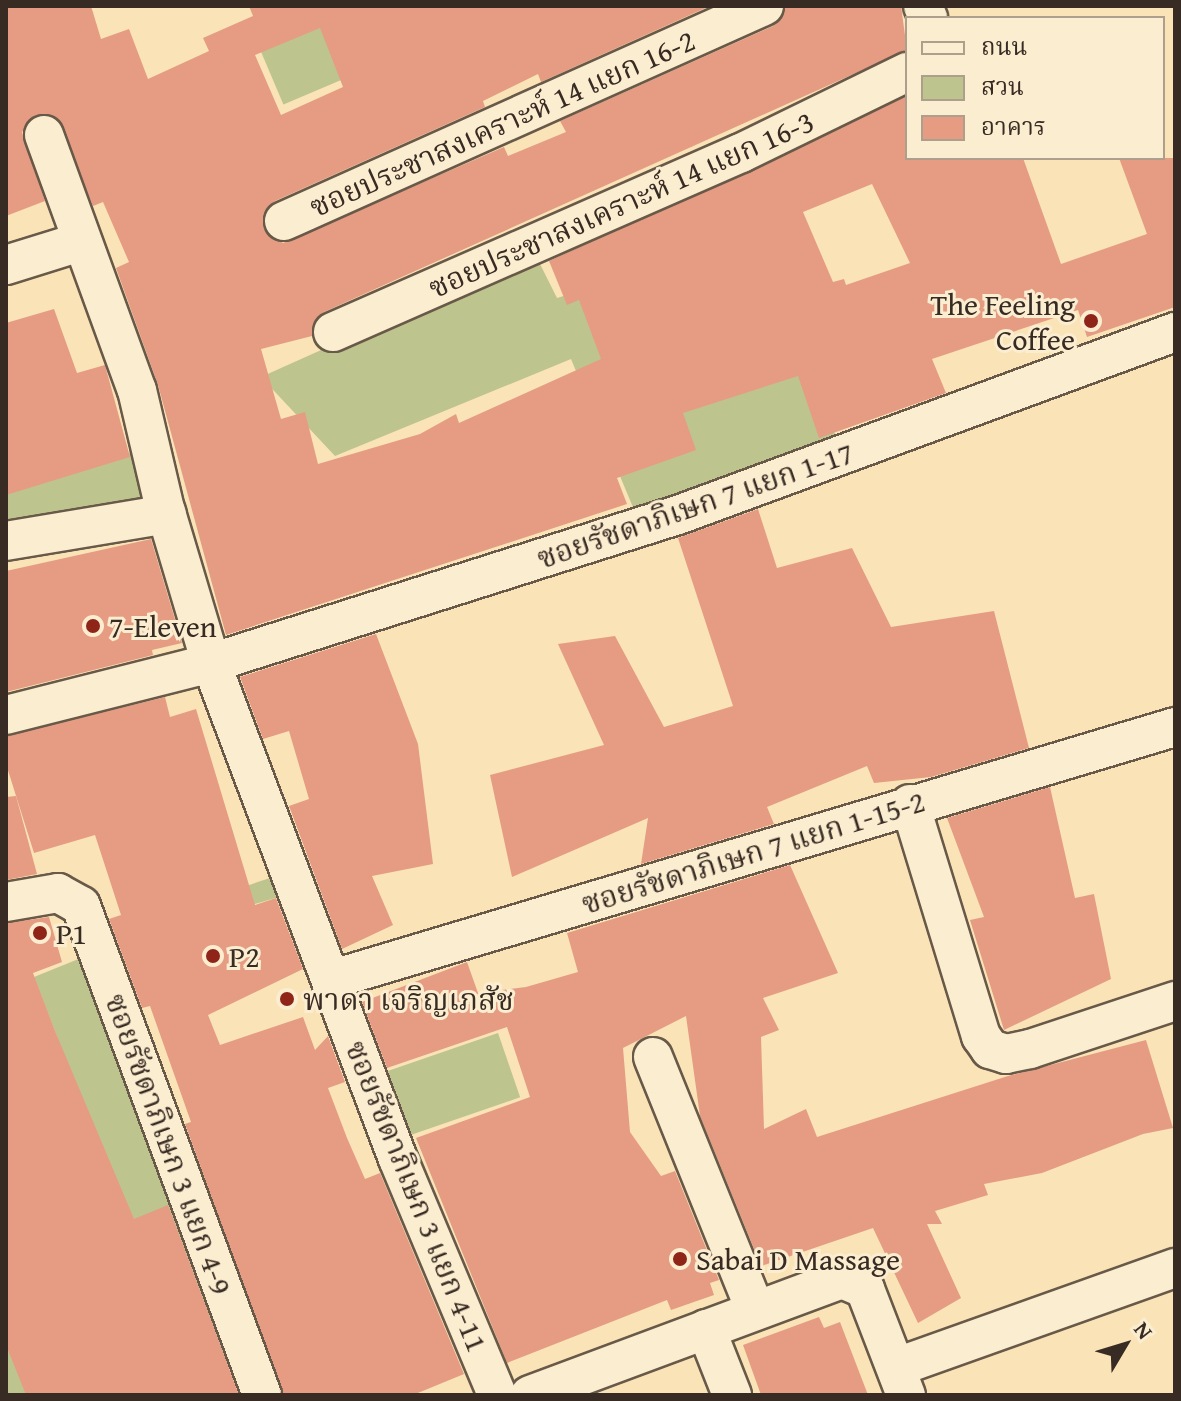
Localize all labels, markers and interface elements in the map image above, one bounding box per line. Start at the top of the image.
legend [905,16,1165,160]
street label: ซอยประชาสงเคราะห์ 14 แยก 16-2 [304,22,700,224]
text: ถนน [981,29,1027,64]
text: สวน [981,69,1024,104]
street label: ซอยประชาสงเคราะห์ 14 แยก 16-3 [423,103,819,305]
text: อาคาร [981,109,1046,144]
place label: The Feeling Coffee [930,286,1075,356]
marker: The Feeling Coffee [1082,312,1100,330]
street label: ซอยรัชดาภิเษก 7 แยก 1-17 [532,434,858,576]
place label: 7-Eleven [109,608,217,644]
marker: 7-Eleven [84,617,102,635]
street label: ซอยรัชดาภิเษก 7 แยก 1-15-2 [577,783,929,921]
place label: P1 [56,915,87,951]
marker: P1 [31,924,49,942]
place label: P2 [229,938,260,974]
marker: P2 [204,947,222,965]
place label: พาดา เจริญเภสัช [303,981,514,1017]
street label: ซอยรัชดาภิเษก 3 แยก 4-9 [98,989,240,1299]
marker: พาดา เจริญเภสัช [278,990,296,1008]
street label: ซอยรัชดาภิเษก 3 แยก 4-11 [338,1035,496,1357]
place label: Sabai D Massage [696,1241,900,1277]
marker: Sabai D Massage [671,1250,689,1268]
north arrow [1085,1305,1165,1385]
text: N [1127,1315,1161,1346]

